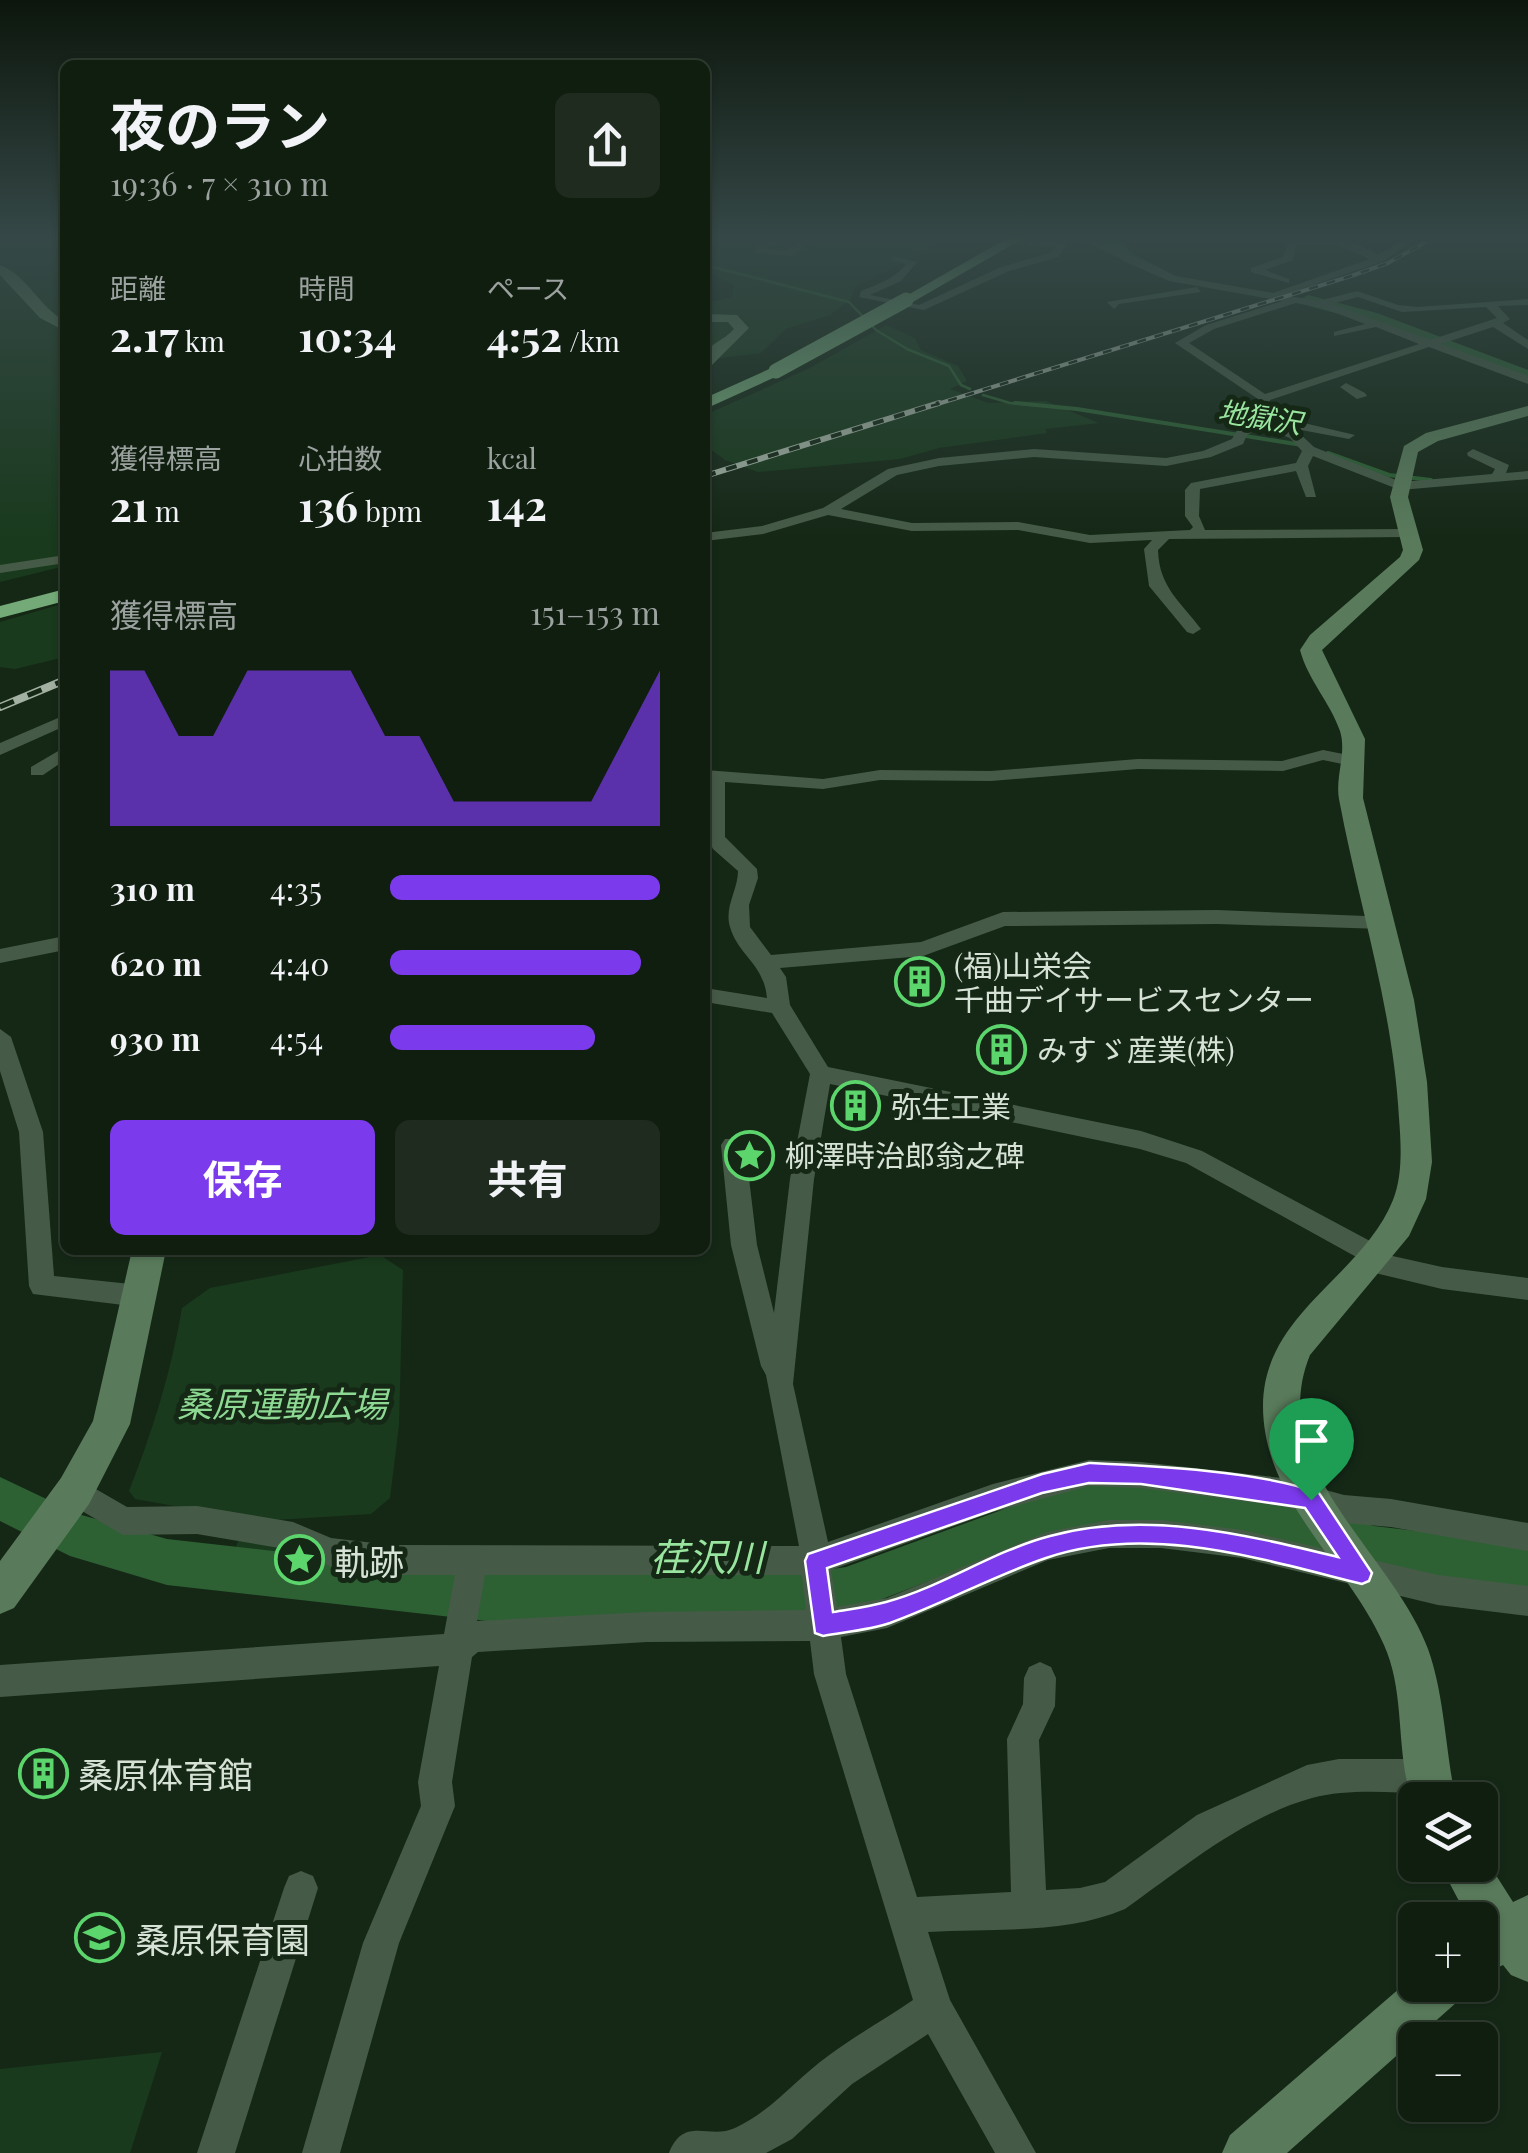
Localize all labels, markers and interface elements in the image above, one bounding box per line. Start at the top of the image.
text: 夜のラン [110,86,330,160]
button: share [555,93,660,198]
text: 19:36 · 7 × 310 m [110,161,329,204]
text: 距離 [110,269,166,306]
text: 時間 [298,269,354,306]
text: ペース [487,269,569,306]
text: 2.17 [110,307,179,363]
text: 10:34 [298,307,396,363]
text: 4:52 [487,307,562,363]
text: km [179,322,225,359]
text: /km [562,322,620,359]
water label: 地獄沢 [1216,391,1308,441]
text: 獲得標高 [110,439,222,476]
text: 心拍数 [298,439,382,476]
text: kcal [487,439,537,476]
text: 142 [487,476,547,532]
text: 21 [110,477,148,533]
text: 136 [298,477,358,533]
text: m [148,492,180,529]
text: bpm [358,492,422,529]
text: 151–153 m [530,590,660,633]
text: 獲得標高 [110,592,238,635]
text: 310 m [110,866,195,909]
text: 4:35 [270,866,322,909]
text: 620 m [110,941,202,984]
text: 4:40 [270,941,329,984]
place label: (福)山栄会 千曲デイサービスセンター [954,945,1314,1019]
building icon: (福)山栄会 千曲デイサービスセンター [893,956,945,1008]
text: 930 m [110,1016,200,1059]
text: 4:54 [270,1016,323,1059]
building icon: みすゞ産業(株) [976,1023,1028,1075]
place label: みすゞ産業(株) [1037,1029,1235,1069]
building icon: 弥生工業 [830,1080,882,1132]
place label: 弥生工業 [891,1086,1011,1126]
button: 保存 [110,1120,375,1235]
button: 共有 [395,1120,660,1235]
place icon: 柳澤時治郎翁之碑 [724,1129,776,1181]
place label: 柳澤時治郎翁之碑 [785,1135,1025,1175]
park label: 桑原運動広場 [177,1379,391,1426]
pin [1269,1398,1354,1501]
icon: arrive [1284,1413,1339,1468]
water label: 荏沢川 [650,1530,768,1581]
place icon: 軌跡 [273,1534,325,1586]
place label: 軌跡 [334,1537,404,1584]
building icon: 桑原体育館 [17,1747,69,1799]
place label: 桑原体育館 [78,1750,253,1797]
map controls [1398,1782,1498,2122]
button: layers [1398,1782,1498,1882]
button: + [1398,1902,1498,2002]
school or university icon: 桑原保育園 [74,1912,126,1964]
place label: 桑原保育園 [135,1915,310,1962]
button: − [1398,2022,1498,2122]

